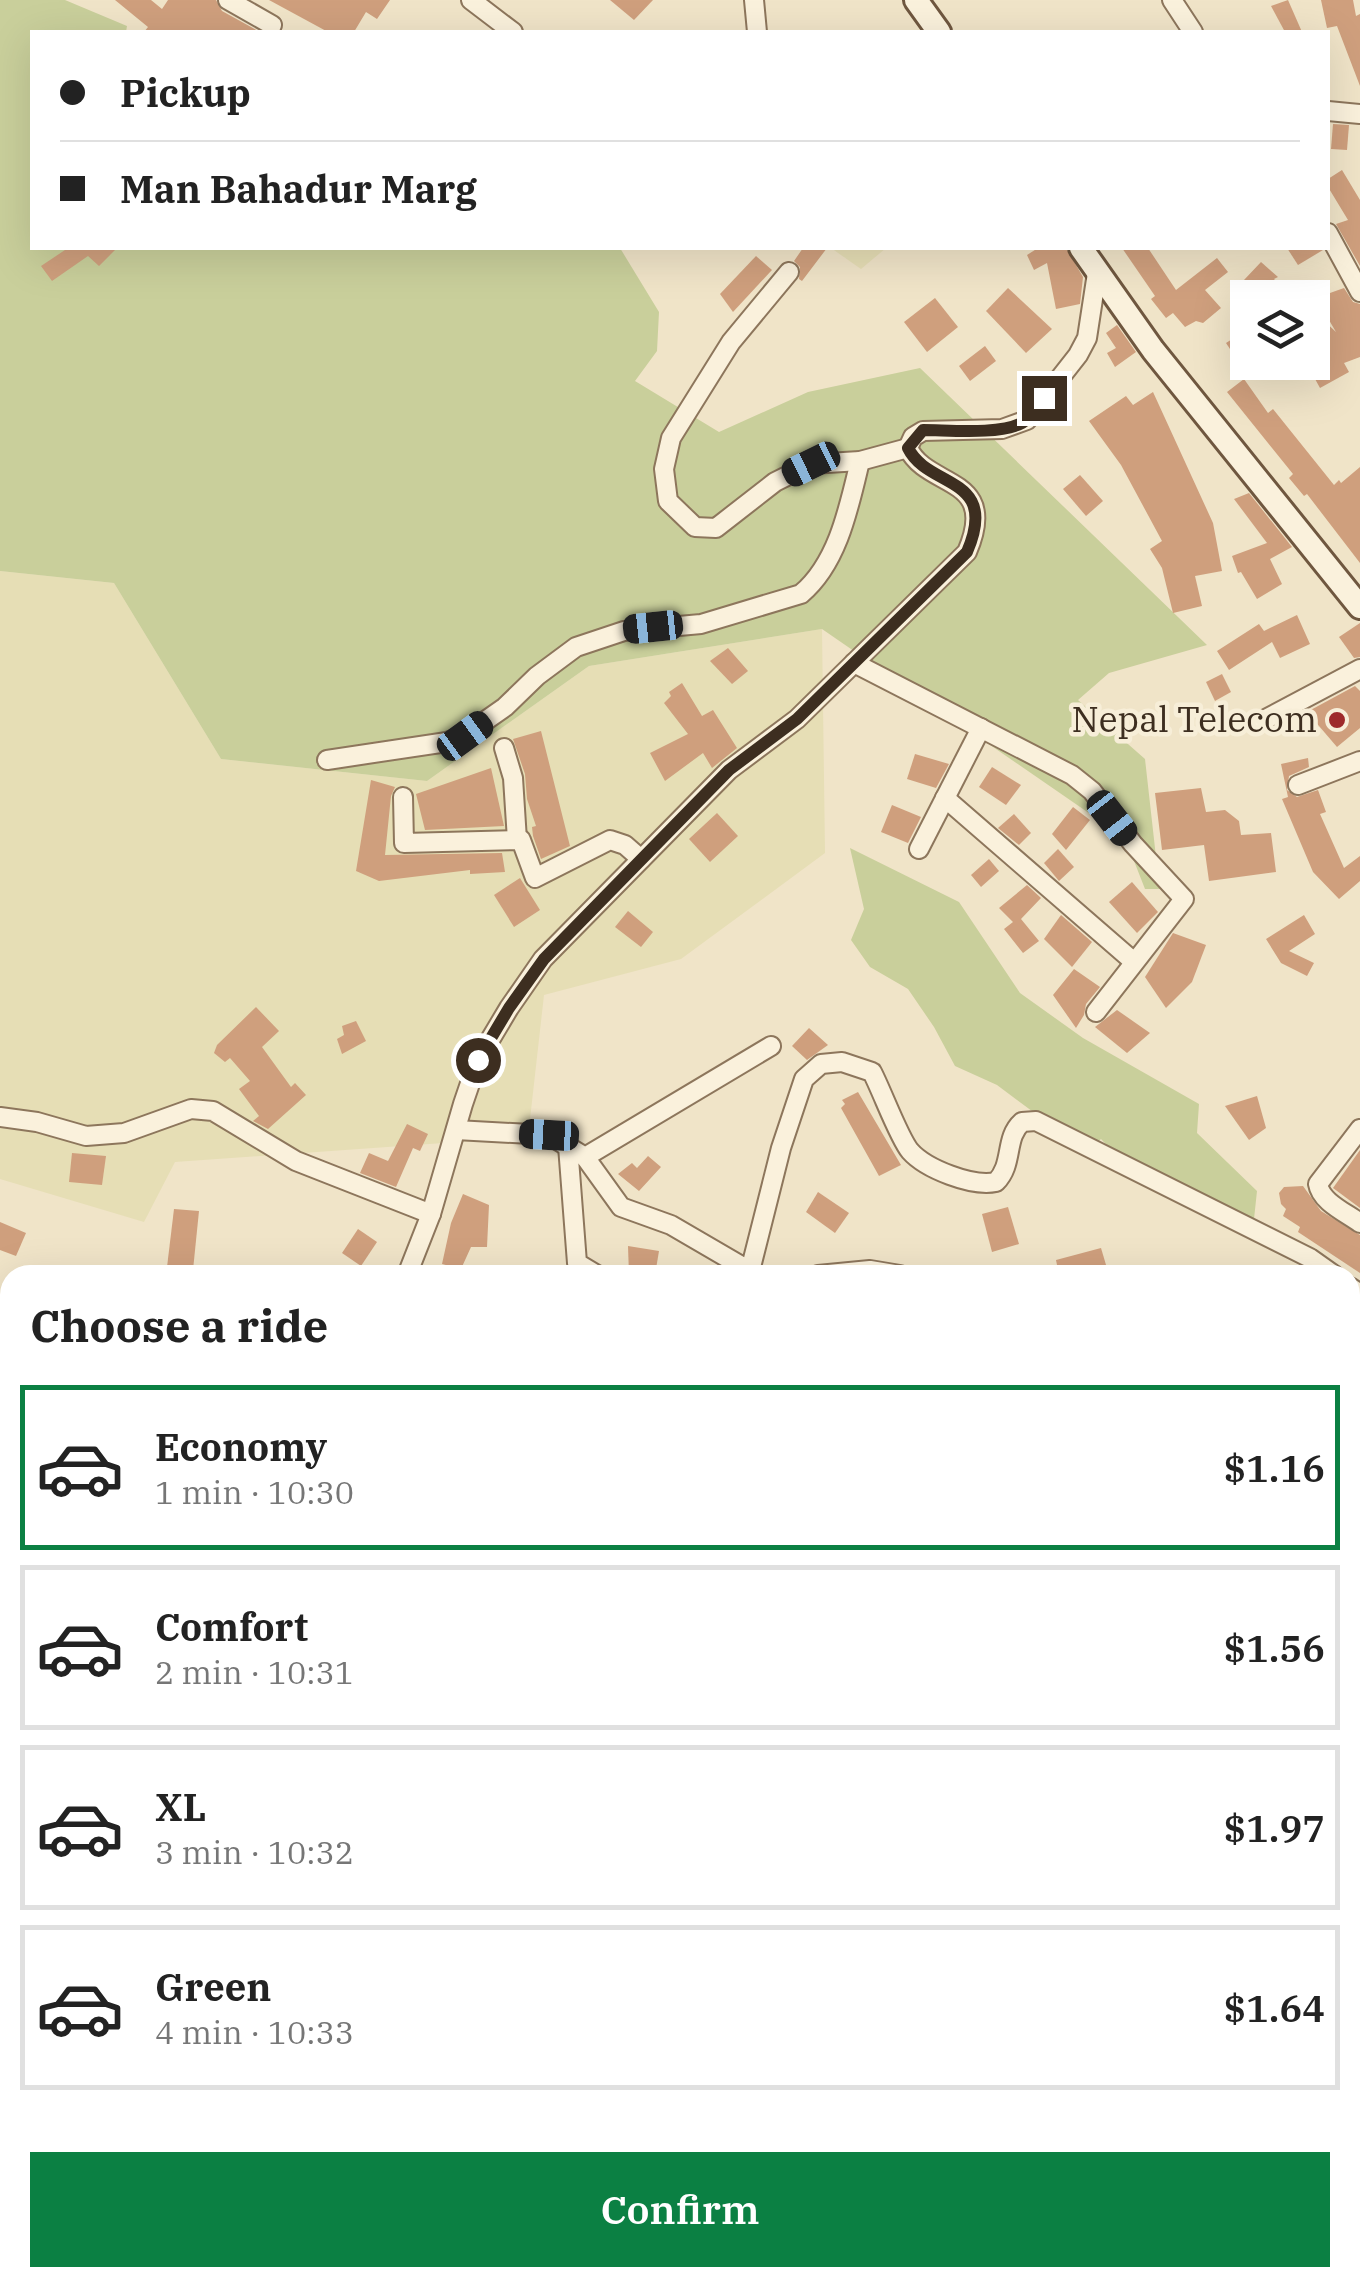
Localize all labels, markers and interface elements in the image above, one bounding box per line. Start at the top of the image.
text: Pickup [120,68,251,117]
text: Man Bahadur Marg [120,164,477,213]
map controls [1230,280,1330,380]
button: layers [1230,280,1330,380]
route end [1022,376,1067,421]
car [777,437,845,491]
car [622,609,684,645]
place label: Nepal Telecom [1072,696,1317,742]
car [432,706,498,766]
marker: Nepal Telecom [1326,709,1348,731]
car [1082,785,1142,851]
route start [456,1038,501,1083]
car [518,1118,580,1152]
text: Choose a ride [30,1296,328,1354]
text: Economy [155,1422,327,1471]
icon: car [35,1423,125,1513]
text: $1.16 [1223,1443,1325,1492]
text: 1 min · 10:30 [155,1471,354,1513]
text: Comfort [155,1602,308,1651]
icon: car [35,1603,125,1693]
text: $1.56 [1223,1623,1325,1672]
text: 2 min · 10:31 [155,1651,354,1693]
text: XL [155,1782,206,1831]
icon: car [35,1783,125,1873]
text: $1.97 [1223,1803,1325,1852]
text: 3 min · 10:32 [155,1831,354,1873]
text: Green [155,1962,271,2011]
icon: car [35,1963,125,2053]
text: $1.64 [1223,1983,1325,2032]
text: 4 min · 10:33 [155,2011,354,2053]
button: Confirm [30,2152,1330,2267]

